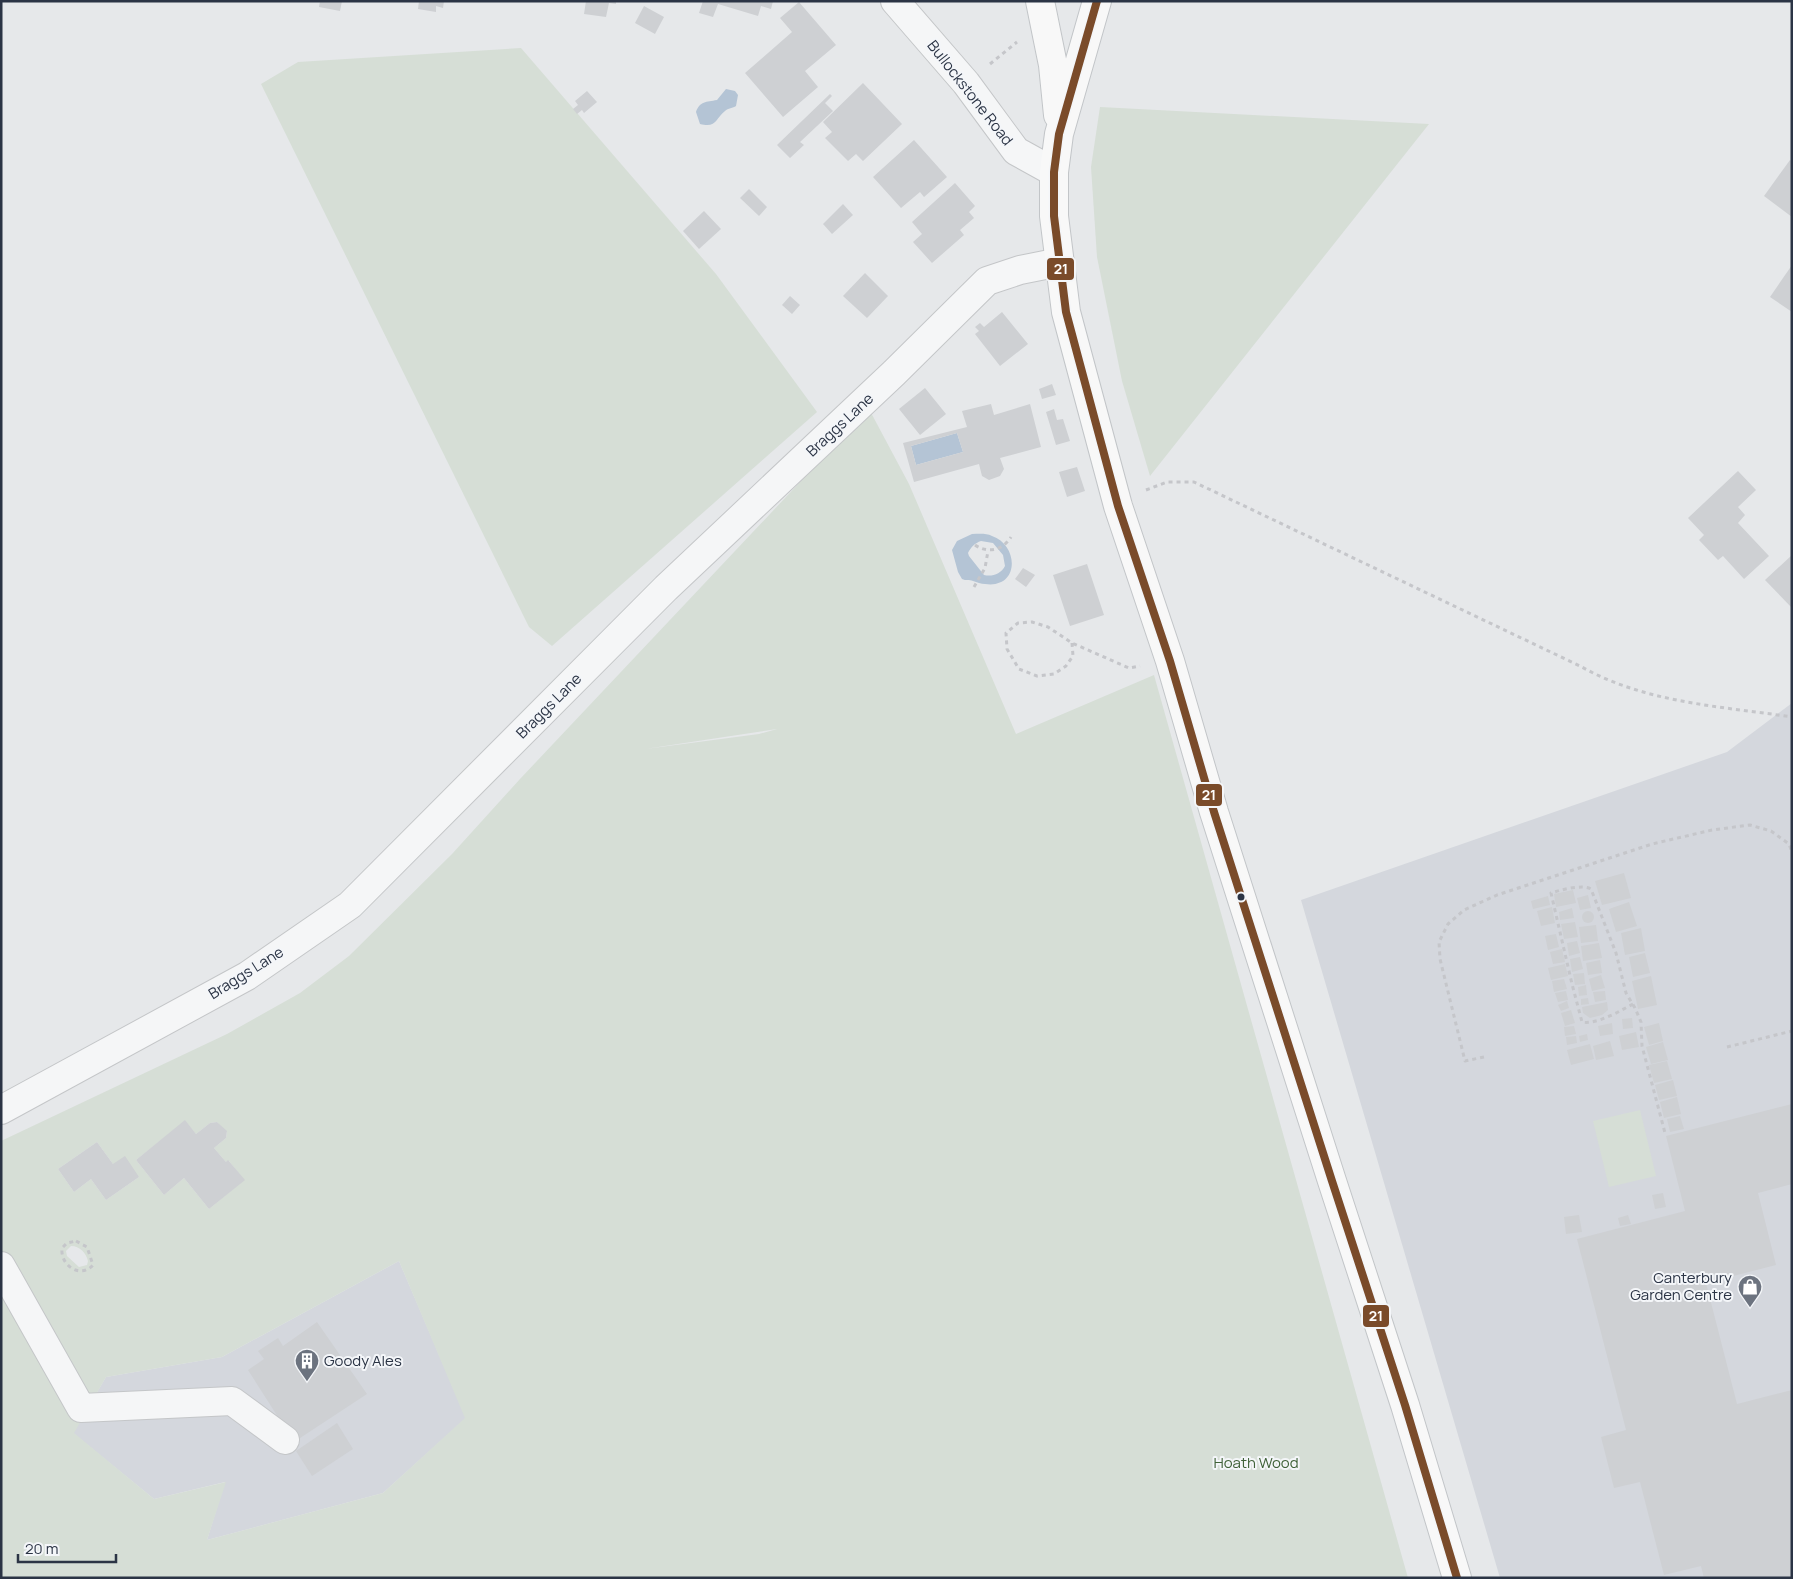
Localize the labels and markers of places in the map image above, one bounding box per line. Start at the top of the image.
unlabelled marker [1236,892,1246,902]
place label: Canterbury Garden Centre [1630,1267,1732,1305]
shop icon: Canterbury Garden Centre [1737,1274,1763,1308]
building icon: Goody Ales [294,1348,320,1382]
place label: Goody Ales [324,1350,402,1371]

